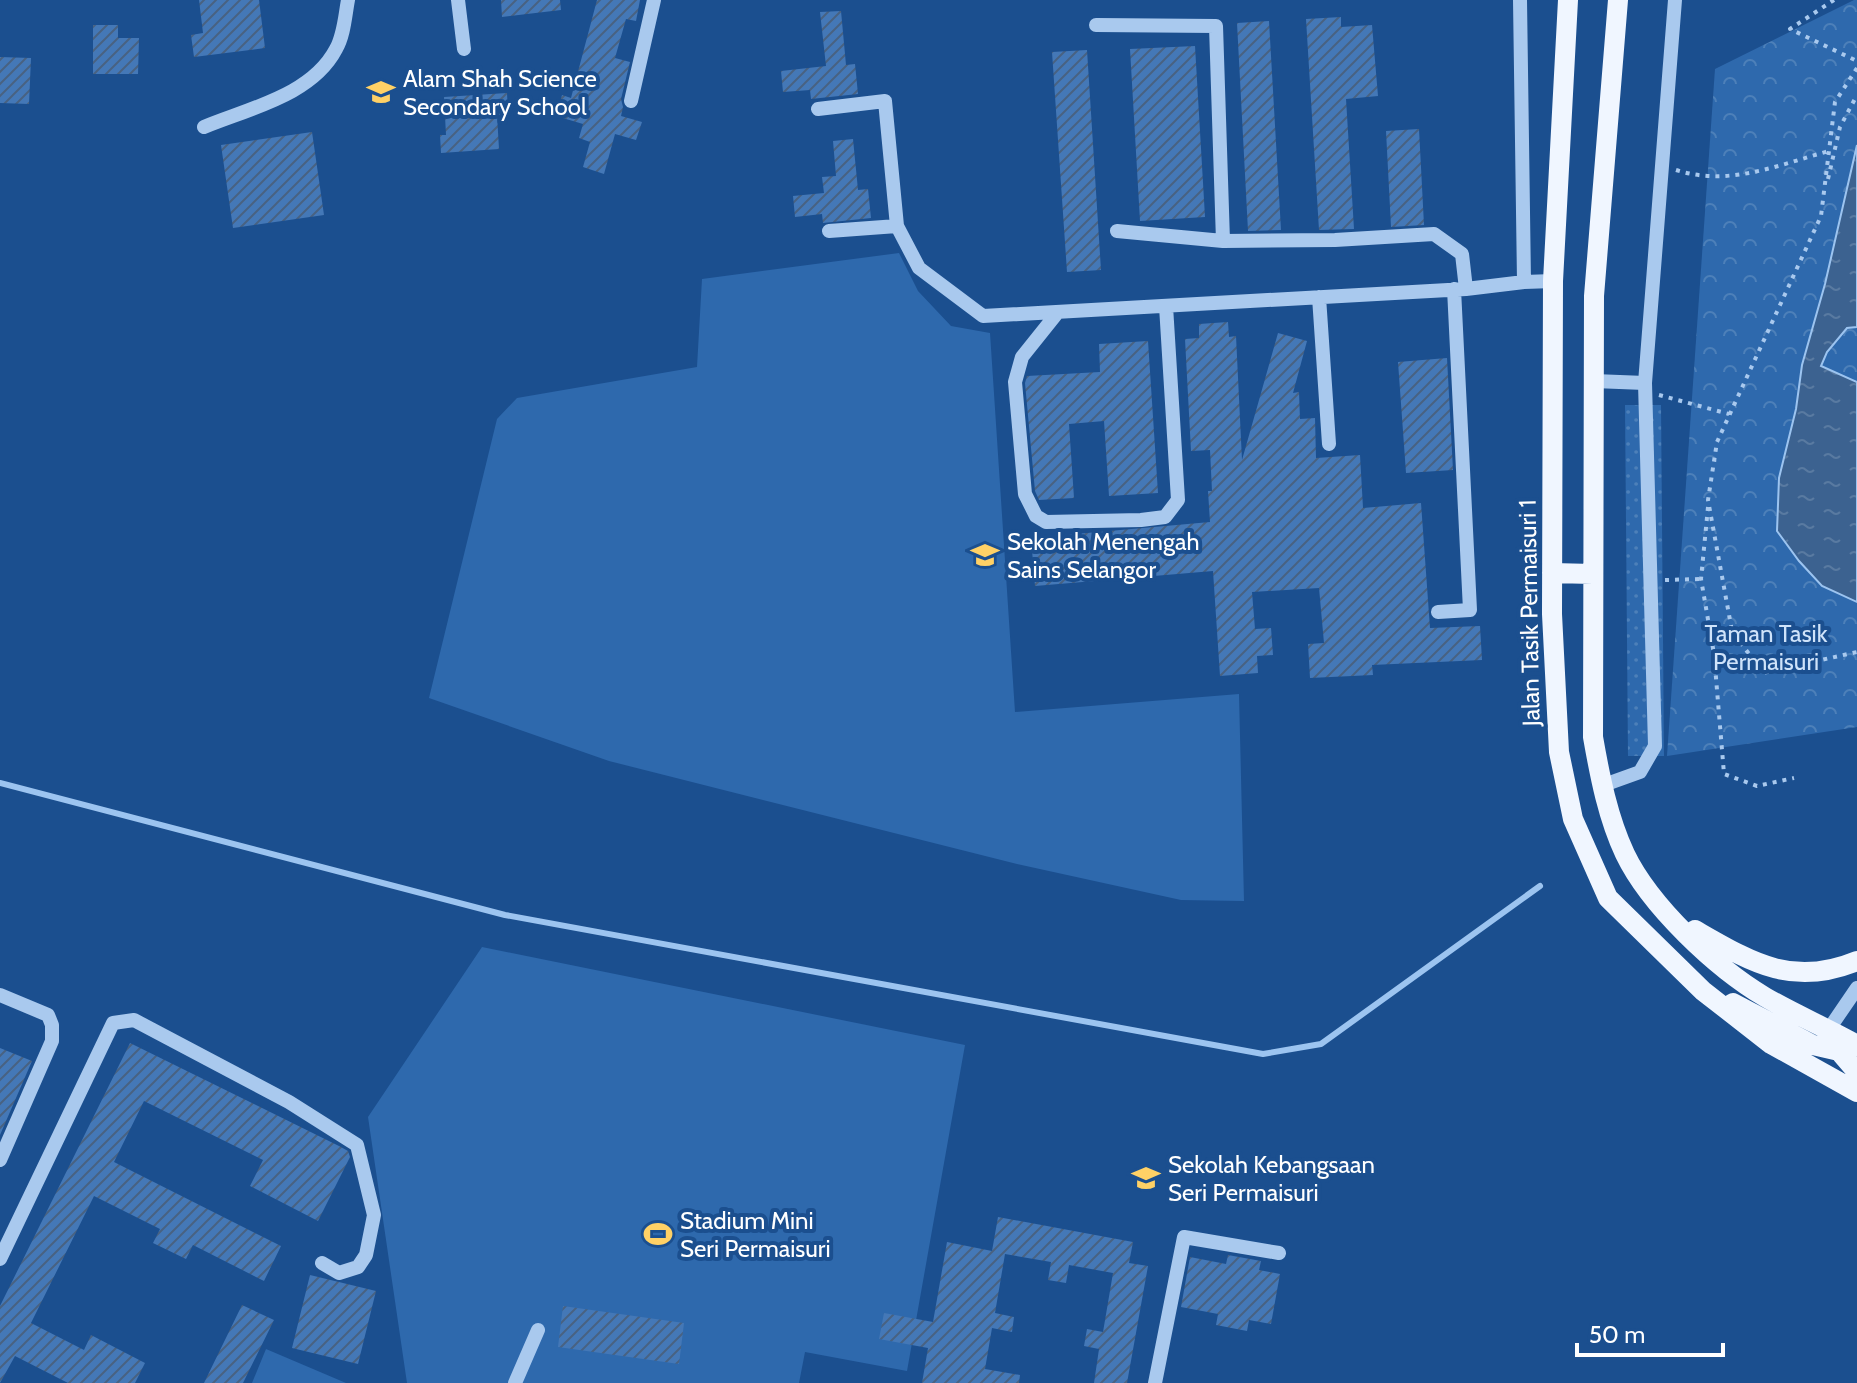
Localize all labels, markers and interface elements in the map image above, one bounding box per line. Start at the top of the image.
place label: Alam Shah Science Secondary School [403,64,597,121]
school or university icon: Alam Shah Science Secondary School [366,77,396,107]
street label: Jalan Tasik Permaisuri 1 [1513,499,1545,728]
place label: Sekolah Menengah Sains Selangor [1007,527,1199,584]
school or university icon: Sekolah Menengah Sains Selangor [970,540,1000,570]
park label: Taman Tasik Permaisuri [1705,619,1828,676]
place label: Sekolah Kebangsaan Seri Permaisuri [1168,1150,1375,1207]
school or university icon: Sekolah Kebangsaan Seri Permaisuri [1131,1163,1161,1193]
place label: Stadium Mini Seri Permaisuri [680,1206,831,1263]
sports icon: Stadium Mini Seri Permaisuri [643,1219,673,1249]
scale bar [1577,1307,1723,1357]
text: 50 m [1589,1320,1645,1349]

